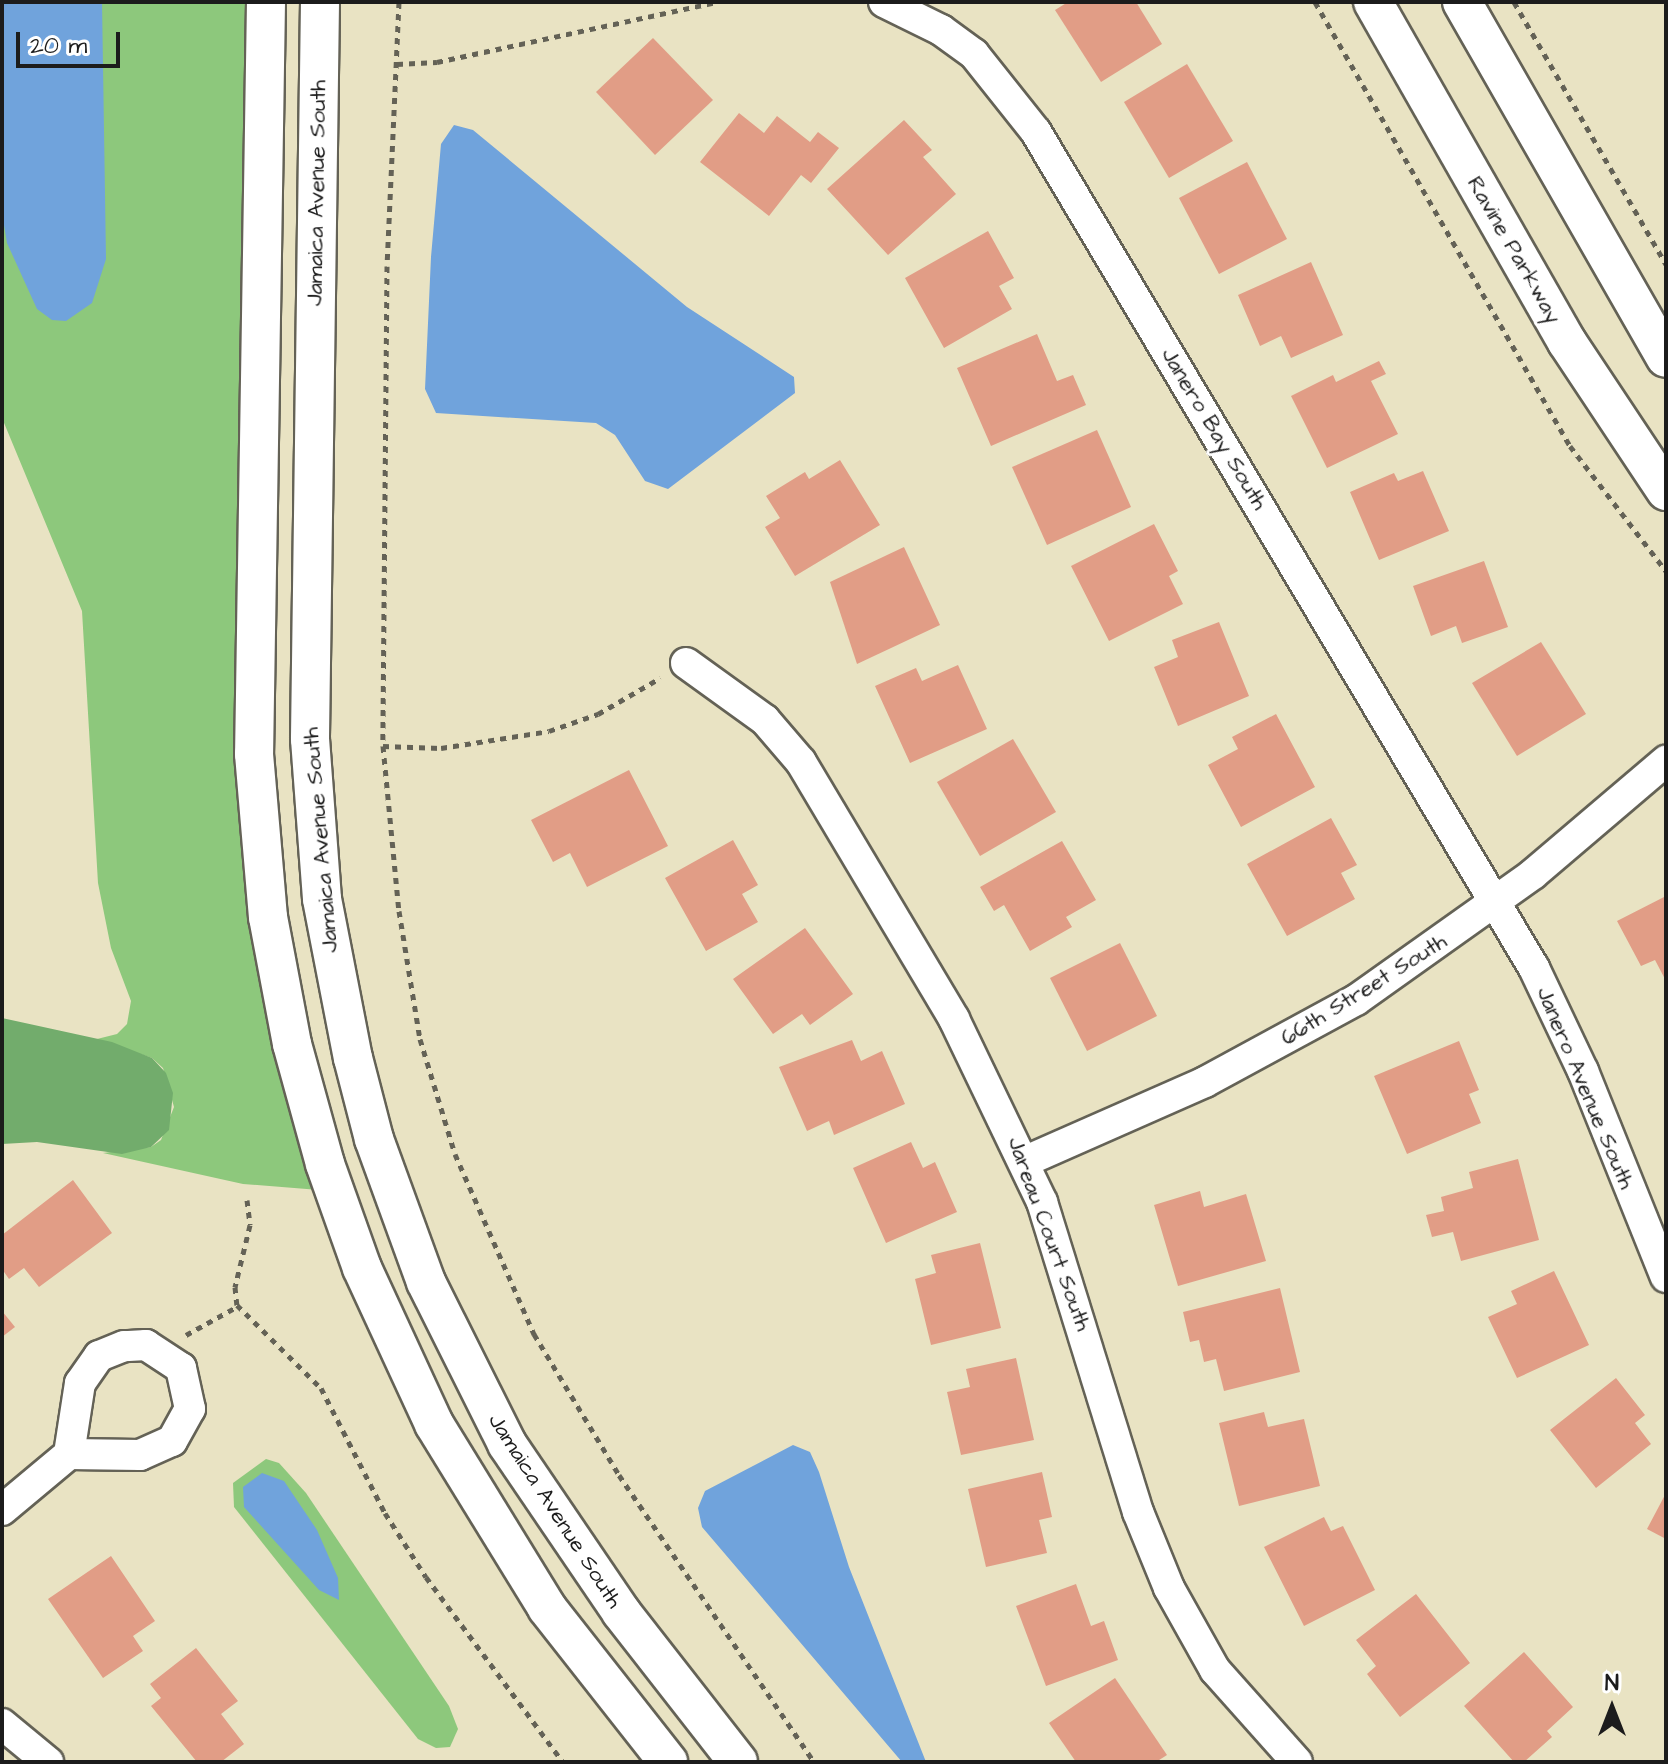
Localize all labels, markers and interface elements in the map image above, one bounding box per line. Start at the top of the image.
scale bar [20,16,124,66]
text: 20 m [30,29,87,63]
street label: Jamaica Avenue South [302,80,332,306]
street label: Ravine Parkway [1461,172,1567,328]
street label: Janero Bay South [1155,343,1273,515]
street label: Jamaica Avenue South [298,726,344,954]
street label: 66th Street South [1276,928,1452,1052]
street label: Janero Avenue South [1530,983,1640,1193]
street label: Jareau Court South [1002,1133,1096,1335]
street label: Jamaica Avenue South [482,1409,628,1613]
north arrow [1572,1668,1652,1748]
text: N [1605,1668,1619,1699]

